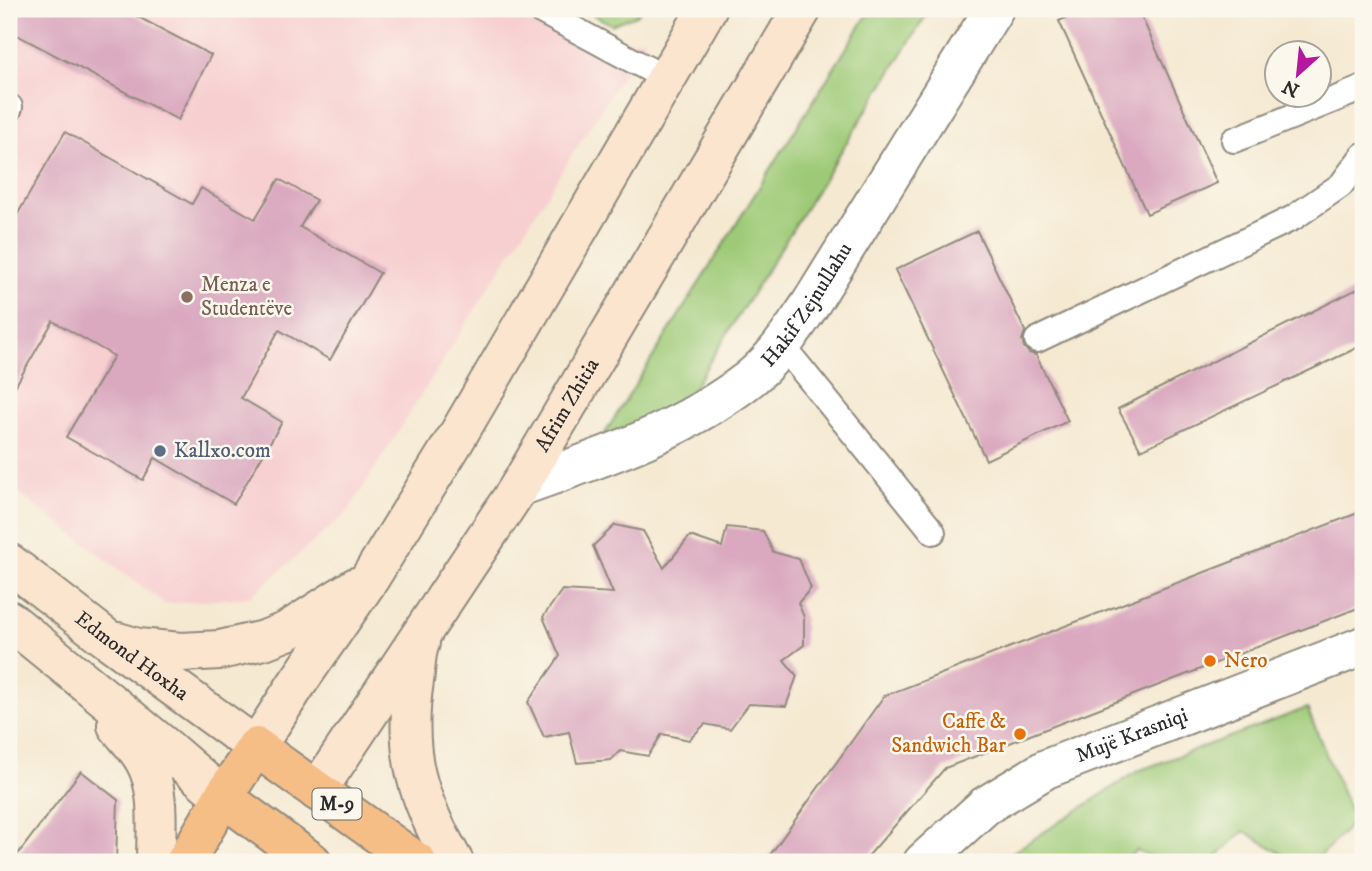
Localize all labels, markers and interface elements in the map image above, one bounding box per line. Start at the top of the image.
north arrow [1264,38,1334,108]
text: N [1278,74,1303,102]
street label: Hakif Zejnullahu [756,238,858,373]
place label: Menza e Studentëve [201,272,293,322]
marker: Menza e Studentëve [179,289,195,305]
street label: Afrim Zhitia [530,354,605,457]
place label: Kallxo.com [174,438,271,464]
marker: Kallxo.com [152,443,168,459]
street label: Edmond Hoxha [69,606,194,707]
place label: Nero [1224,648,1268,674]
marker: Nero [1202,653,1218,669]
street label: Mujë Krasniqi [1072,702,1192,769]
place label: Caffe & Sandwich Bar [891,709,1006,759]
marker: Caffe & Sandwich Bar [1012,726,1028,742]
road number: M-9 [312,789,362,820]

